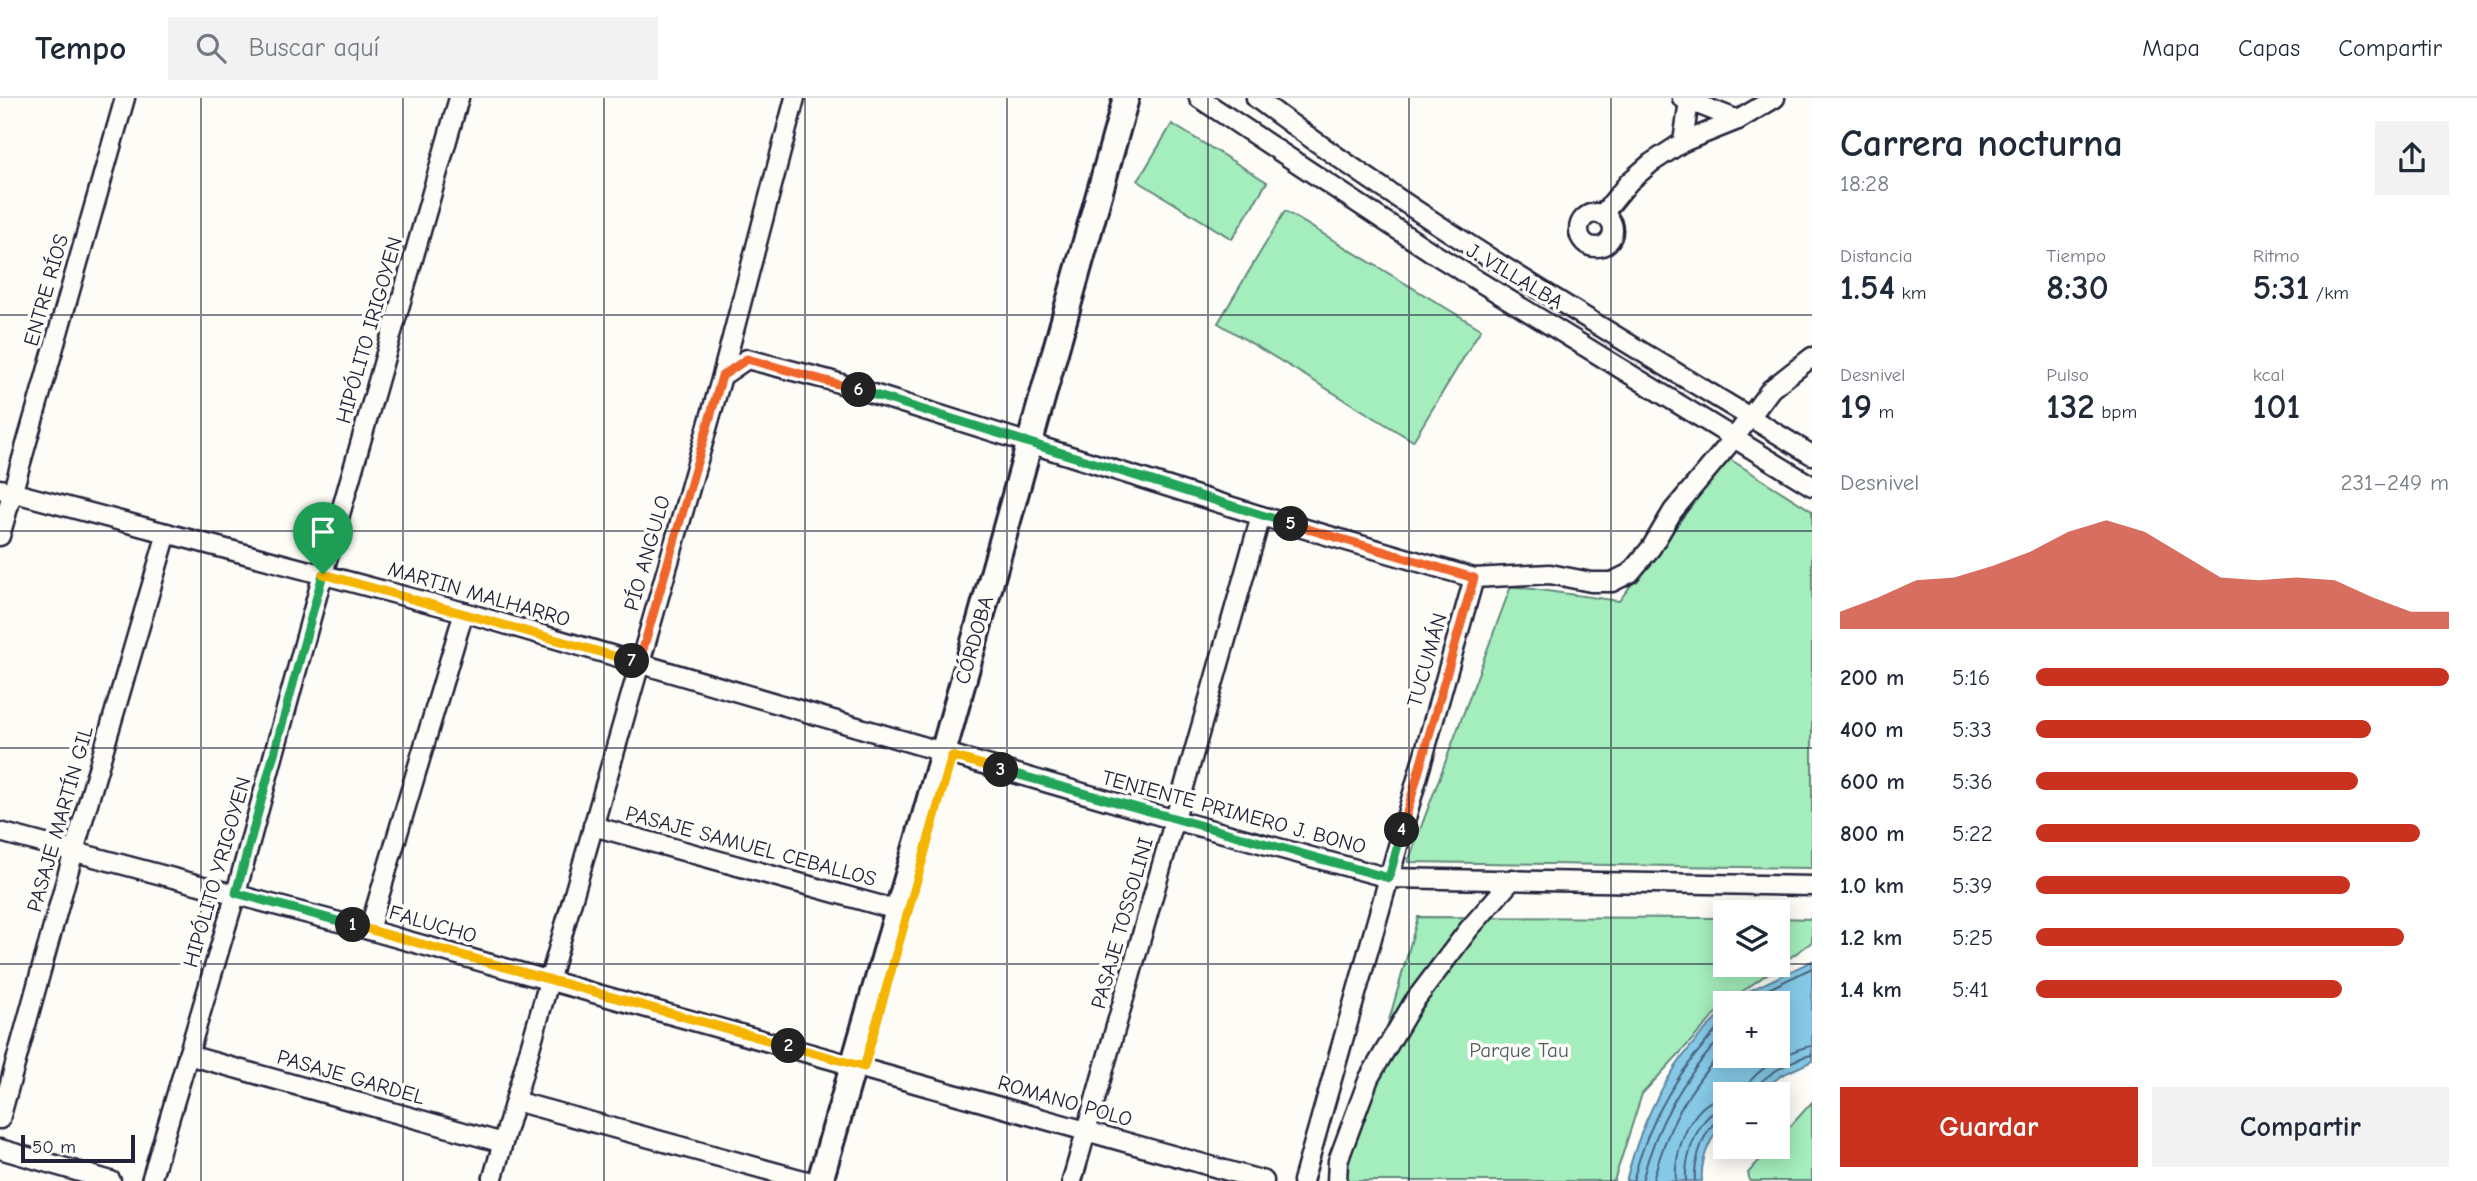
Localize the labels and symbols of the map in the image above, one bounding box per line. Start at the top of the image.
street label: ENTRE RÍOS [19,231,73,349]
street label: HIPÓLITO IRIGOYEN [331,234,407,426]
street label: J. VILLALBA [1462,238,1568,314]
pin: 6 [842,372,876,408]
street label: PÍO ANGULO [619,493,675,613]
pin [293,502,353,574]
pin: 5 [1274,506,1308,542]
street label: MARTIN MALHARRO [385,556,573,632]
street label: CÓRDOBA [950,593,998,687]
street label: TUCUMÁN [1402,610,1452,710]
pin: 7 [614,644,650,678]
street label: PASAJE MARTÍN GIL [22,723,98,915]
pin: 3 [984,752,1018,788]
street label: TENIENTE PRIMERO J. BONO [1099,765,1369,859]
street label: HIPÓLITO YRIGOYEN [178,774,256,970]
street label: PASAJE SAMUEL CEBALLOS [623,801,879,891]
pin: 4 [1384,812,1420,848]
street label: PASAJE TOSSOLINI [1086,835,1158,1011]
street label: FALUCHO [386,900,480,948]
pin: 1 [336,908,370,942]
pin: 2 [772,1028,806,1063]
park label: Parque Tau [1469,1038,1569,1062]
street label: PASAJE GARDEL [274,1044,428,1110]
street label: ROMANO POLO [995,1070,1135,1132]
scale bar [21,1132,135,1164]

